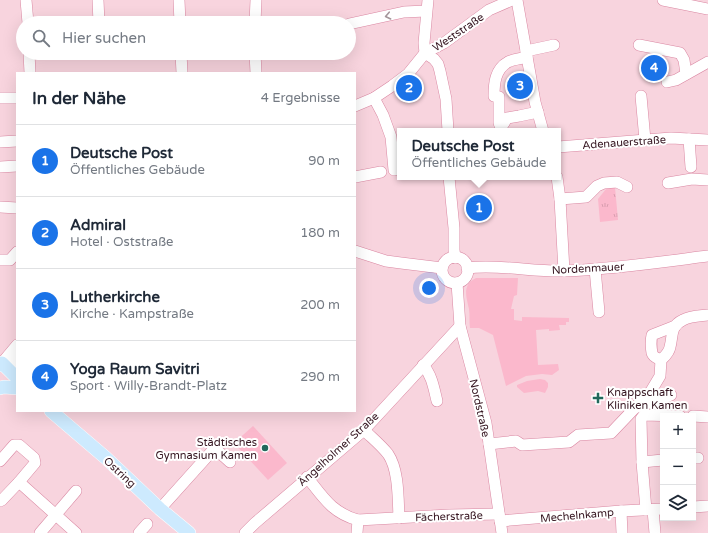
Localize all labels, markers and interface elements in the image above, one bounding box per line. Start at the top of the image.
one-way arrow [385,11,391,19]
street label: Weststraße [430,11,486,54]
search box [16,16,356,60]
icon: search [30,27,52,49]
text: Hier suchen [62,29,146,47]
pin: 4 [641,53,667,83]
pin: 3 [507,71,533,101]
pin: 2 [396,73,422,103]
text: In der Nähe [32,88,126,109]
text: 4 Ergebnisse [261,90,340,106]
popup [397,128,561,180]
street label: Adenauerstraße [582,133,666,152]
text: Deutsche Post [412,137,515,155]
text: Deutsche Post [70,144,173,162]
text: 1 [41,153,49,169]
text: 90 m [308,153,340,169]
text: Öffentliches Gebäude [412,155,546,171]
text: Öffentliches Gebäude [70,162,205,178]
pin: 1 [466,193,492,223]
text: Admiral [70,216,126,234]
text: 2 [41,225,49,241]
text: 180 m [300,225,340,241]
text: Hotel · Oststraße [70,234,173,250]
street label: Nordenmauer [551,260,625,277]
your location [419,278,439,298]
text: Lutherkirche [70,288,160,306]
text: 3 [41,297,49,313]
text: 200 m [300,297,340,313]
text: Kirche · Kampstraße [70,306,194,322]
text: Yoga Raum Savitri [70,360,200,378]
text: 4 [41,369,49,385]
text: 290 m [300,369,340,385]
text: Sport · Willy-Brandt-Platz [70,378,227,394]
street label: Nordstraße [467,378,492,438]
place label: Knappschaft Kliniken Kamen [607,386,688,412]
marker: Knappschaft Kliniken Kamen [592,392,604,404]
street label: Ängelholmer Straße [295,410,381,489]
map controls [660,413,696,521]
button: + [660,413,696,449]
place label: Städtisches Gymnasium Kamen [156,436,257,462]
marker: Städtisches Gymnasium Kamen [260,443,270,453]
button: − [660,449,696,485]
street label: Ostring [101,454,138,490]
button: layers [660,485,696,521]
street label: Mechelnkamp [540,506,615,525]
street label: Fächerstraße [415,509,483,524]

